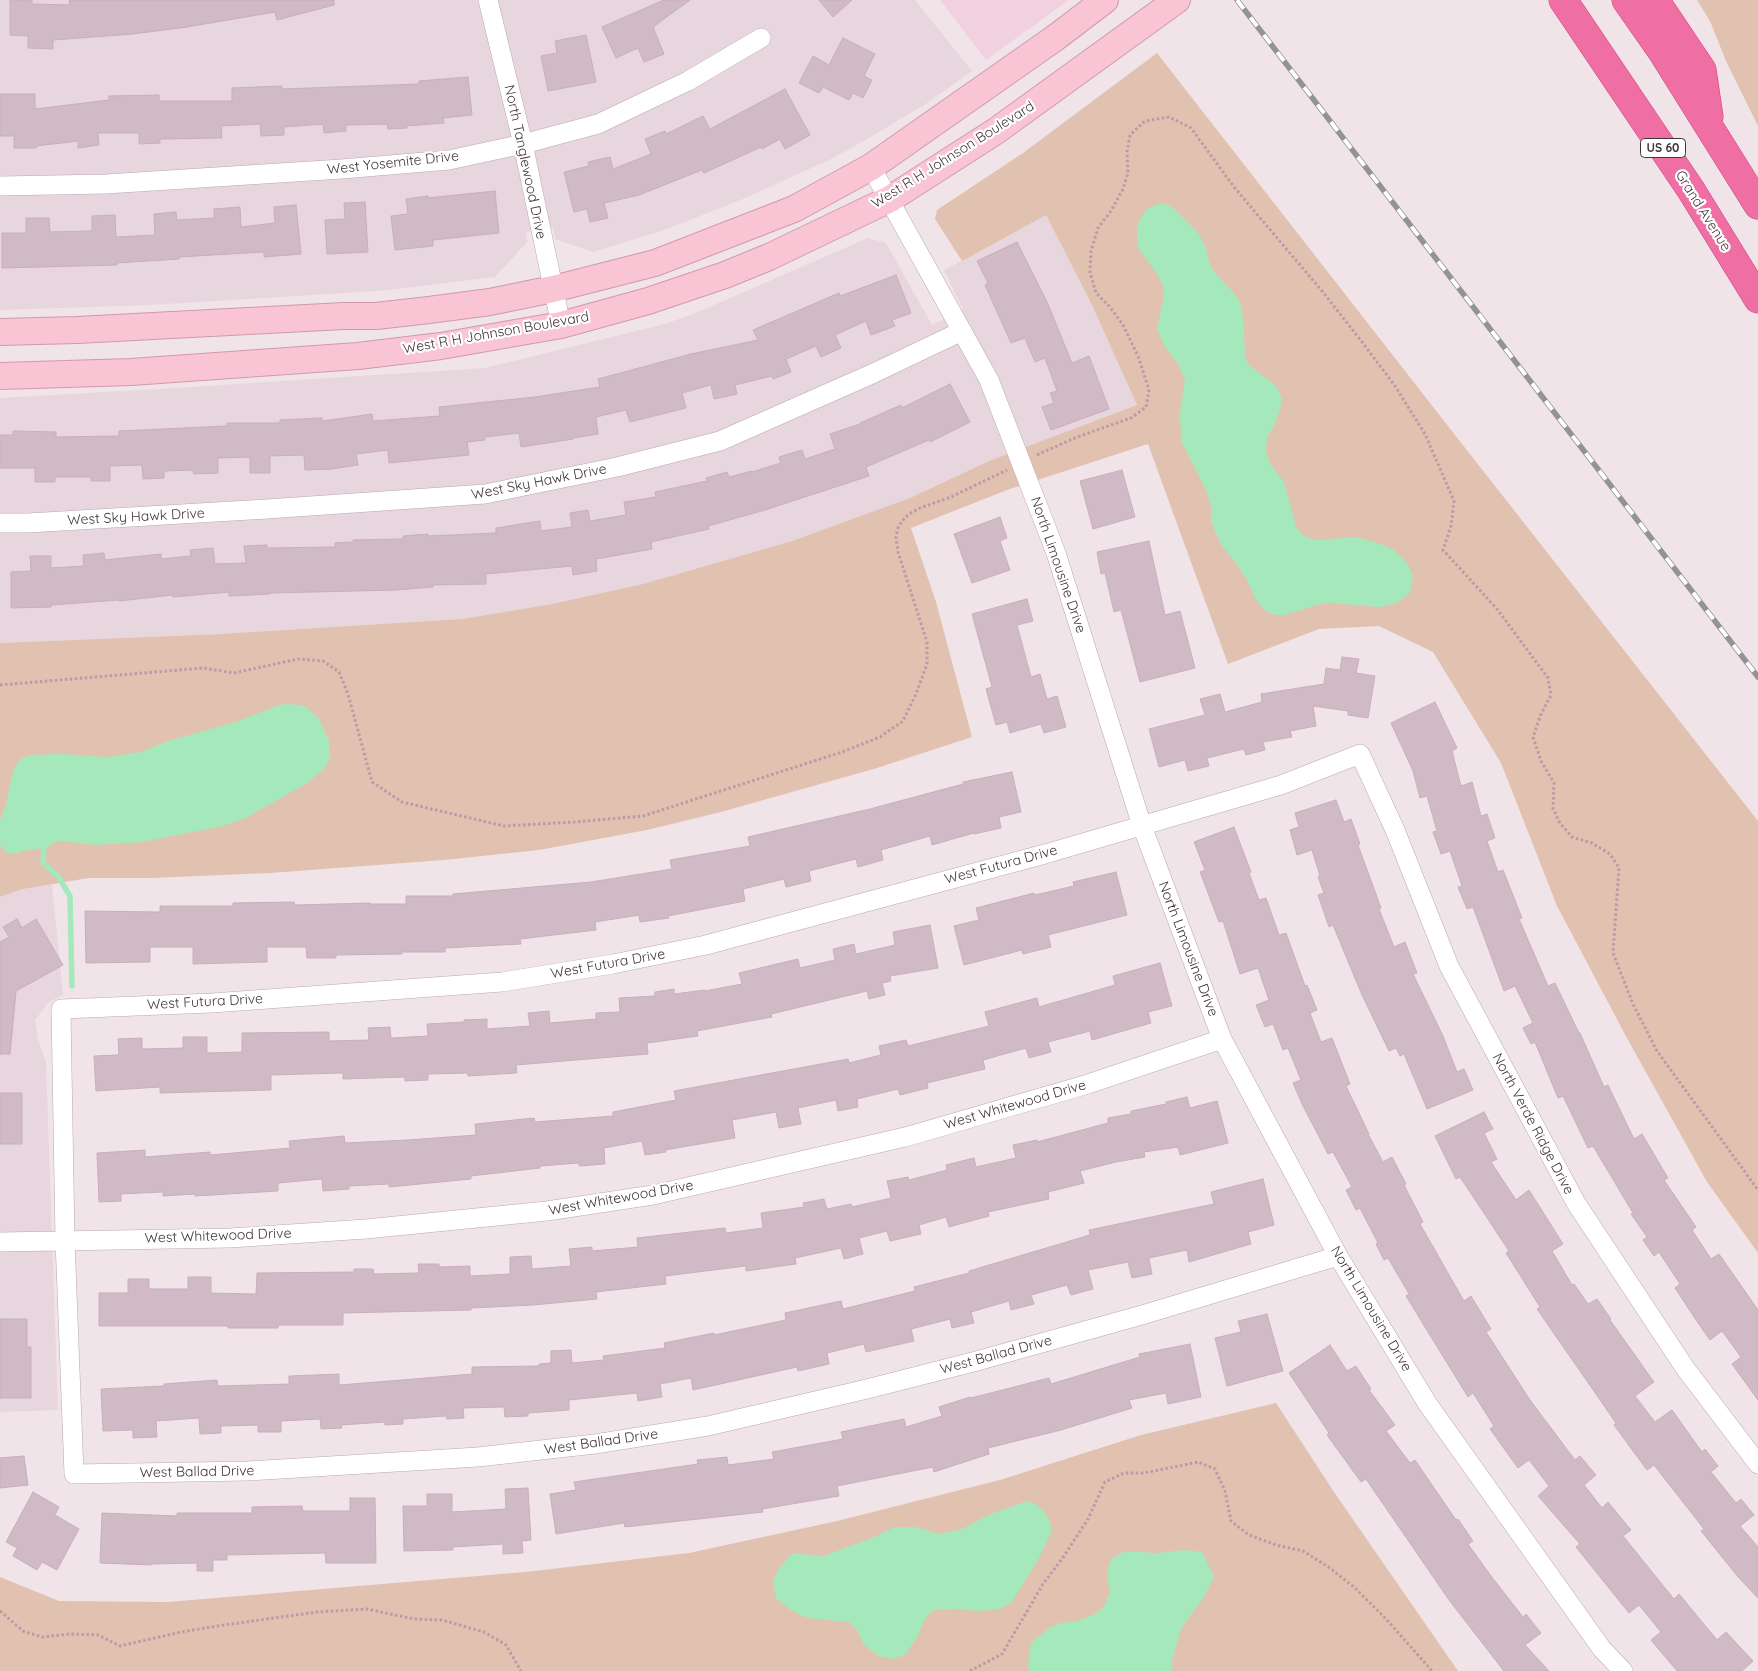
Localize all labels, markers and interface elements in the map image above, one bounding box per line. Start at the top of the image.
street label: North Tanglewood Drive [500,83,550,241]
street label: West R H Johnson Boulevard [869,98,1037,212]
road number: US 60 [1640,138,1686,158]
street label: West Yosemite Drive [326,148,460,178]
street label: Grand Avenue [1672,168,1734,254]
street label: West R H Johnson Boulevard [402,308,590,358]
street label: West Sky Hawk Drive [470,461,608,503]
street label: North Limousine Drive [1027,495,1089,635]
street label: West Sky Hawk Drive [67,505,205,529]
street label: West Futura Drive [943,842,1059,888]
street label: North Limousine Drive [1154,879,1222,1019]
street label: West Futura Drive [549,946,667,982]
street label: West Futura Drive [147,991,263,1013]
street label: North Verde Ridge Drive [1489,1051,1577,1197]
street label: West Whitewood Drive [942,1077,1088,1133]
street label: West Whitewood Drive [547,1177,695,1219]
street label: West Whitewood Drive [144,1225,292,1247]
street label: North Limousine Drive [1327,1243,1415,1375]
street label: West Ballad Drive [938,1332,1054,1378]
street label: West Ballad Drive [543,1426,659,1458]
street label: West Ballad Drive [139,1463,255,1481]

